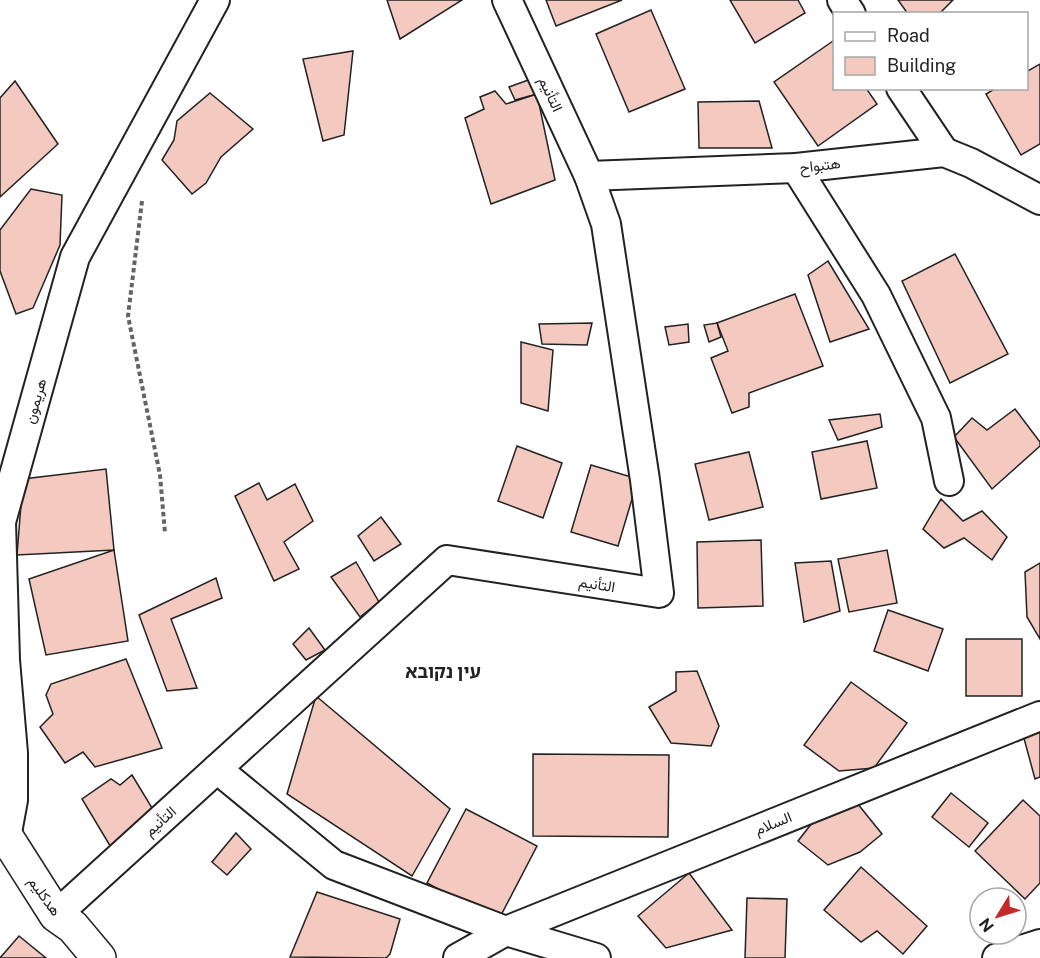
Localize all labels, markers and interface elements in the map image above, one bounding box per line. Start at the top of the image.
legend [833,12,1028,90]
text: Road [887,25,930,46]
text: Building [887,55,956,76]
street label: التأنيم [534,74,566,115]
street label: هتبواح [799,154,842,179]
street label: هريمون [20,376,51,426]
street label: التأنيم [577,573,616,597]
district label: עין נקובא [405,661,481,682]
street label: التأنيم [141,802,181,841]
street label: السلام [752,808,795,840]
street label: هدكليم [23,873,65,920]
north arrow [968,886,1028,946]
text: N [975,914,998,936]

